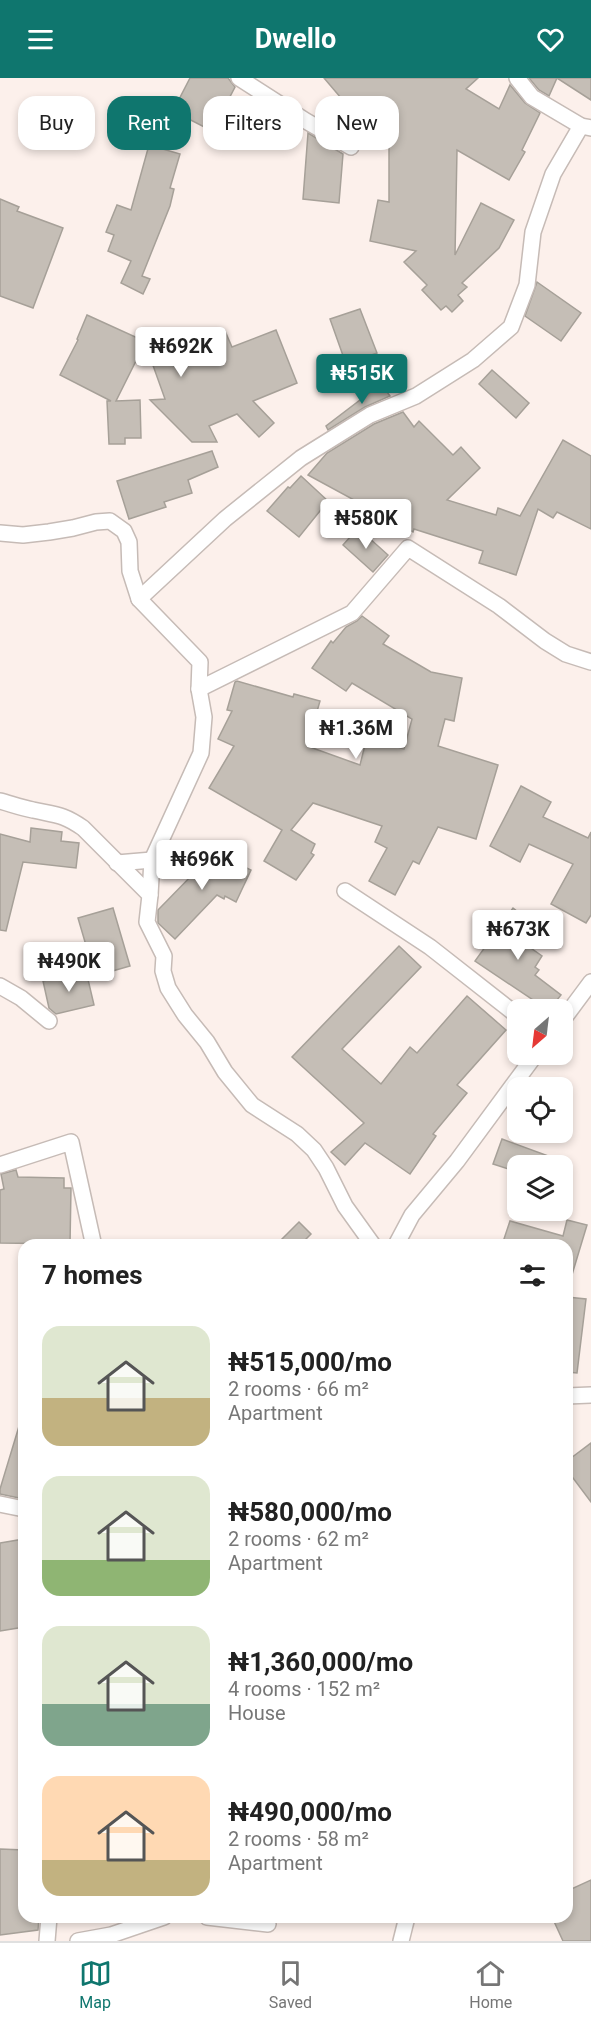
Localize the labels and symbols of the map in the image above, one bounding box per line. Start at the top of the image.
pin: ₦692K [139,327,223,378]
pin: ₦515K [320,354,404,405]
pin: ₦580K [324,499,408,550]
pin: ₦1.36M [307,709,405,760]
pin: ₦696K [160,840,244,891]
pin: ₦673K [476,910,560,961]
pin: ₦490K [27,942,111,993]
north arrow [507,999,573,1065]

